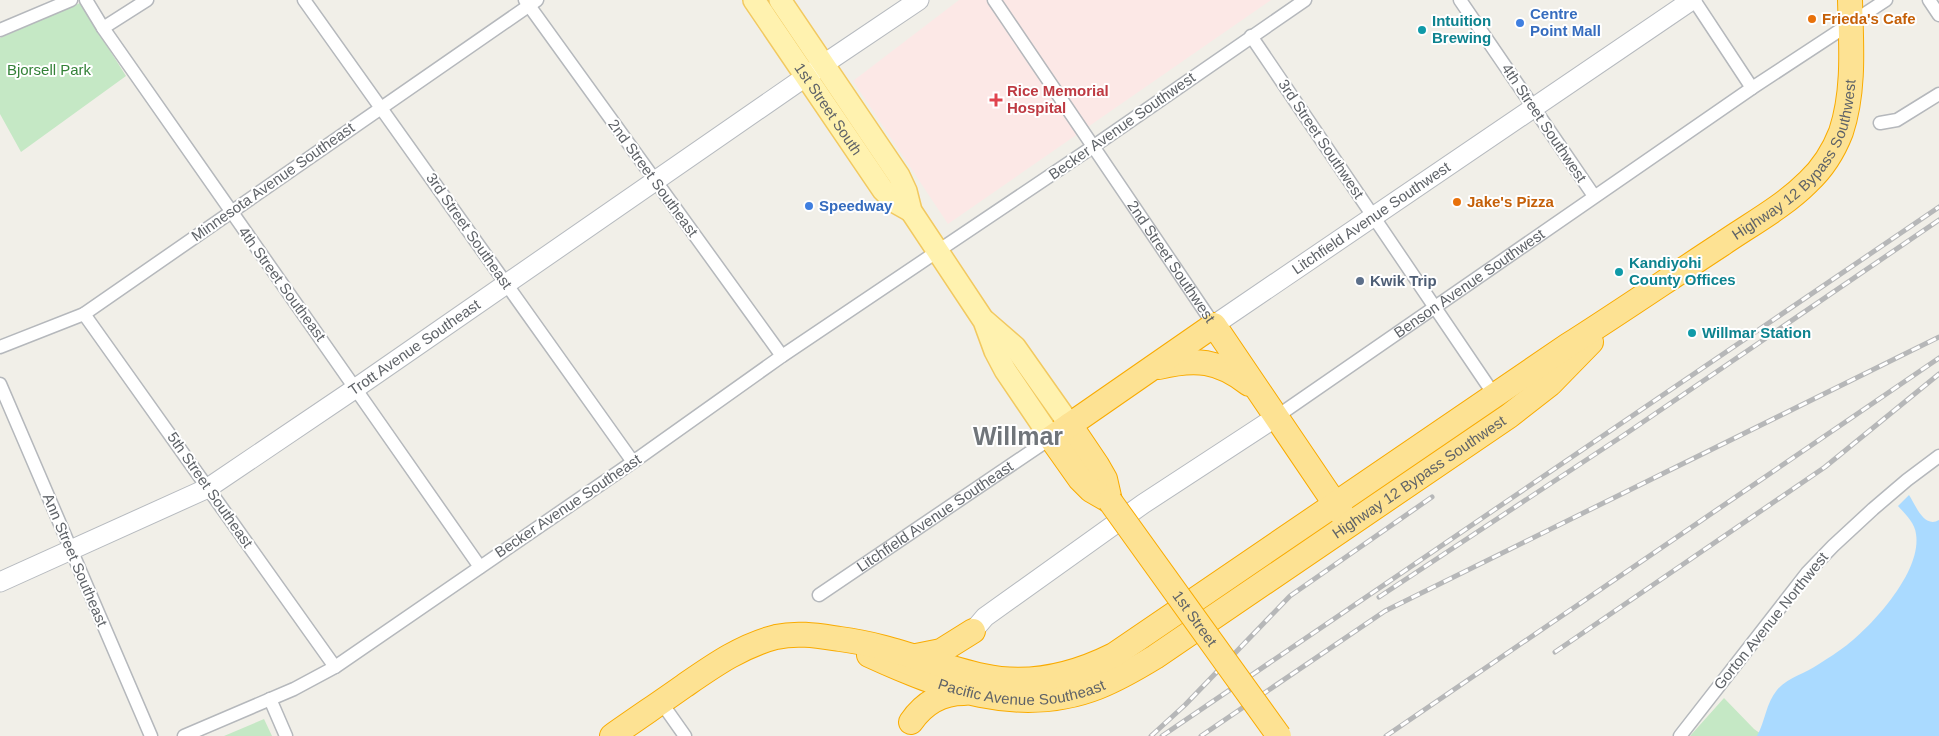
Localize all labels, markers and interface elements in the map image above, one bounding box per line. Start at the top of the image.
place label: Centre Point Mall [1530,5,1601,39]
place label: Frieda's Cafe [1822,10,1916,27]
place label: Intuition Brewing [1432,12,1491,46]
marker: Frieda's Cafe [1806,13,1818,25]
marker: Centre Point Mall [1514,17,1526,29]
marker: Intuition Brewing [1416,24,1428,36]
street label: 1st Street South [791,60,866,158]
street label: 4th Street Southwest [1498,60,1591,186]
park label: Bjorsell Park [7,61,92,78]
street label: Becker Avenue Southwest [1045,68,1199,183]
street label: 3rd Street Southwest [1275,76,1368,202]
street label: Highway 12 Bypass Southwest [1729,78,1859,243]
place label: Rice Memorial Hospital [1007,82,1109,116]
marker: Rice Memorial Hospital [989,93,1003,107]
street label: 2nd Street Southeast [605,116,702,240]
street label: Minnesota Avenue Southeast [188,118,358,244]
street label: Litchfield Avenue Southwest [1289,158,1454,277]
street label: 3rd Street Southeast [423,169,516,293]
place label: Jake's Pizza [1467,193,1555,210]
marker: Jake's Pizza [1451,196,1463,208]
place label: Speedway [819,197,893,214]
street label: 2nd Street Southwest [1124,197,1219,326]
marker: Speedway [803,200,815,212]
street label: 4th Street Southeast [235,223,330,345]
street label: Benson Avenue Southwest [1391,225,1548,341]
place label: Kandiyohi County Offices [1629,254,1736,288]
marker: Kandiyohi County Offices [1613,266,1625,278]
place label: Kwik Trip [1370,272,1437,289]
marker: Kwik Trip [1354,275,1366,287]
street label: Trott Avenue Southeast [345,295,484,398]
place label: Willmar Station [1702,324,1811,341]
marker: Willmar Station [1686,327,1698,339]
street label: Highway 12 Bypass Southwest [1329,411,1509,542]
district label: Willmar [973,422,1063,450]
street label: 5th Street Southeast [164,429,257,551]
street label: Becker Avenue Southeast [492,450,645,561]
street label: Litchfield Avenue Southeast [853,457,1017,575]
street label: Ann Street Southeast [40,491,111,630]
street label: Gorton Avenue Northwest [1710,548,1832,693]
street label: 1st Street [1169,587,1221,650]
street label: Pacific Avenue Southeast [936,675,1108,708]

